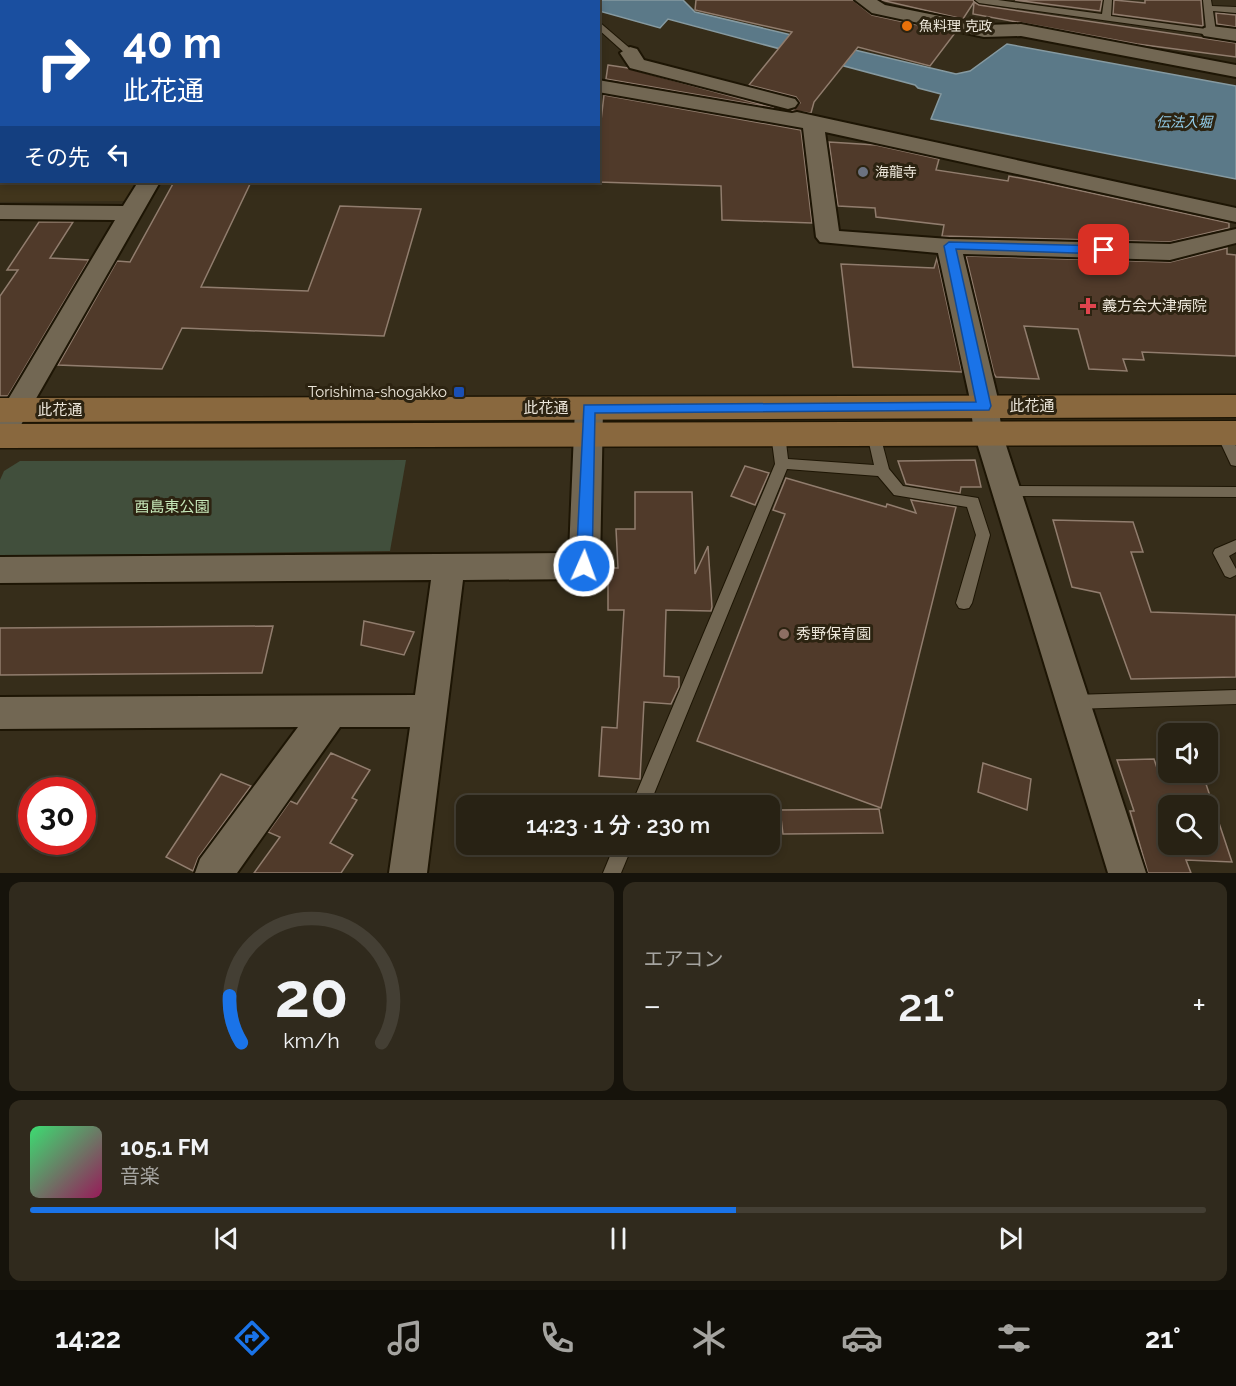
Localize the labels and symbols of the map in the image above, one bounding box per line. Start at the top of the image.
place label: 魚料理 克政 [919,18,993,34]
marker: 魚料理 克政 [900,19,914,33]
water label: 伝法入堀 [1156,114,1214,130]
place label: 海龍寺 [875,164,917,180]
marker: 海龍寺 [856,165,870,179]
pin [1078,224,1129,275]
marker: 義方会大津病院 [1079,297,1097,315]
place label: 義方会大津病院 [1102,297,1207,315]
place label: Torishima-shogakko [308,383,447,401]
marker: Torishima-shogakko [452,385,466,399]
street label: 此花通 [1009,397,1055,415]
street label: 此花通 [523,399,569,417]
street label: 此花通 [37,401,83,419]
park label: 酉島東公園 [134,498,210,516]
position arrow [552,534,616,598]
place label: 秀野保育園 [796,625,871,643]
marker: 秀野保育園 [777,627,791,641]
speed limit sign: 30 [18,777,96,855]

